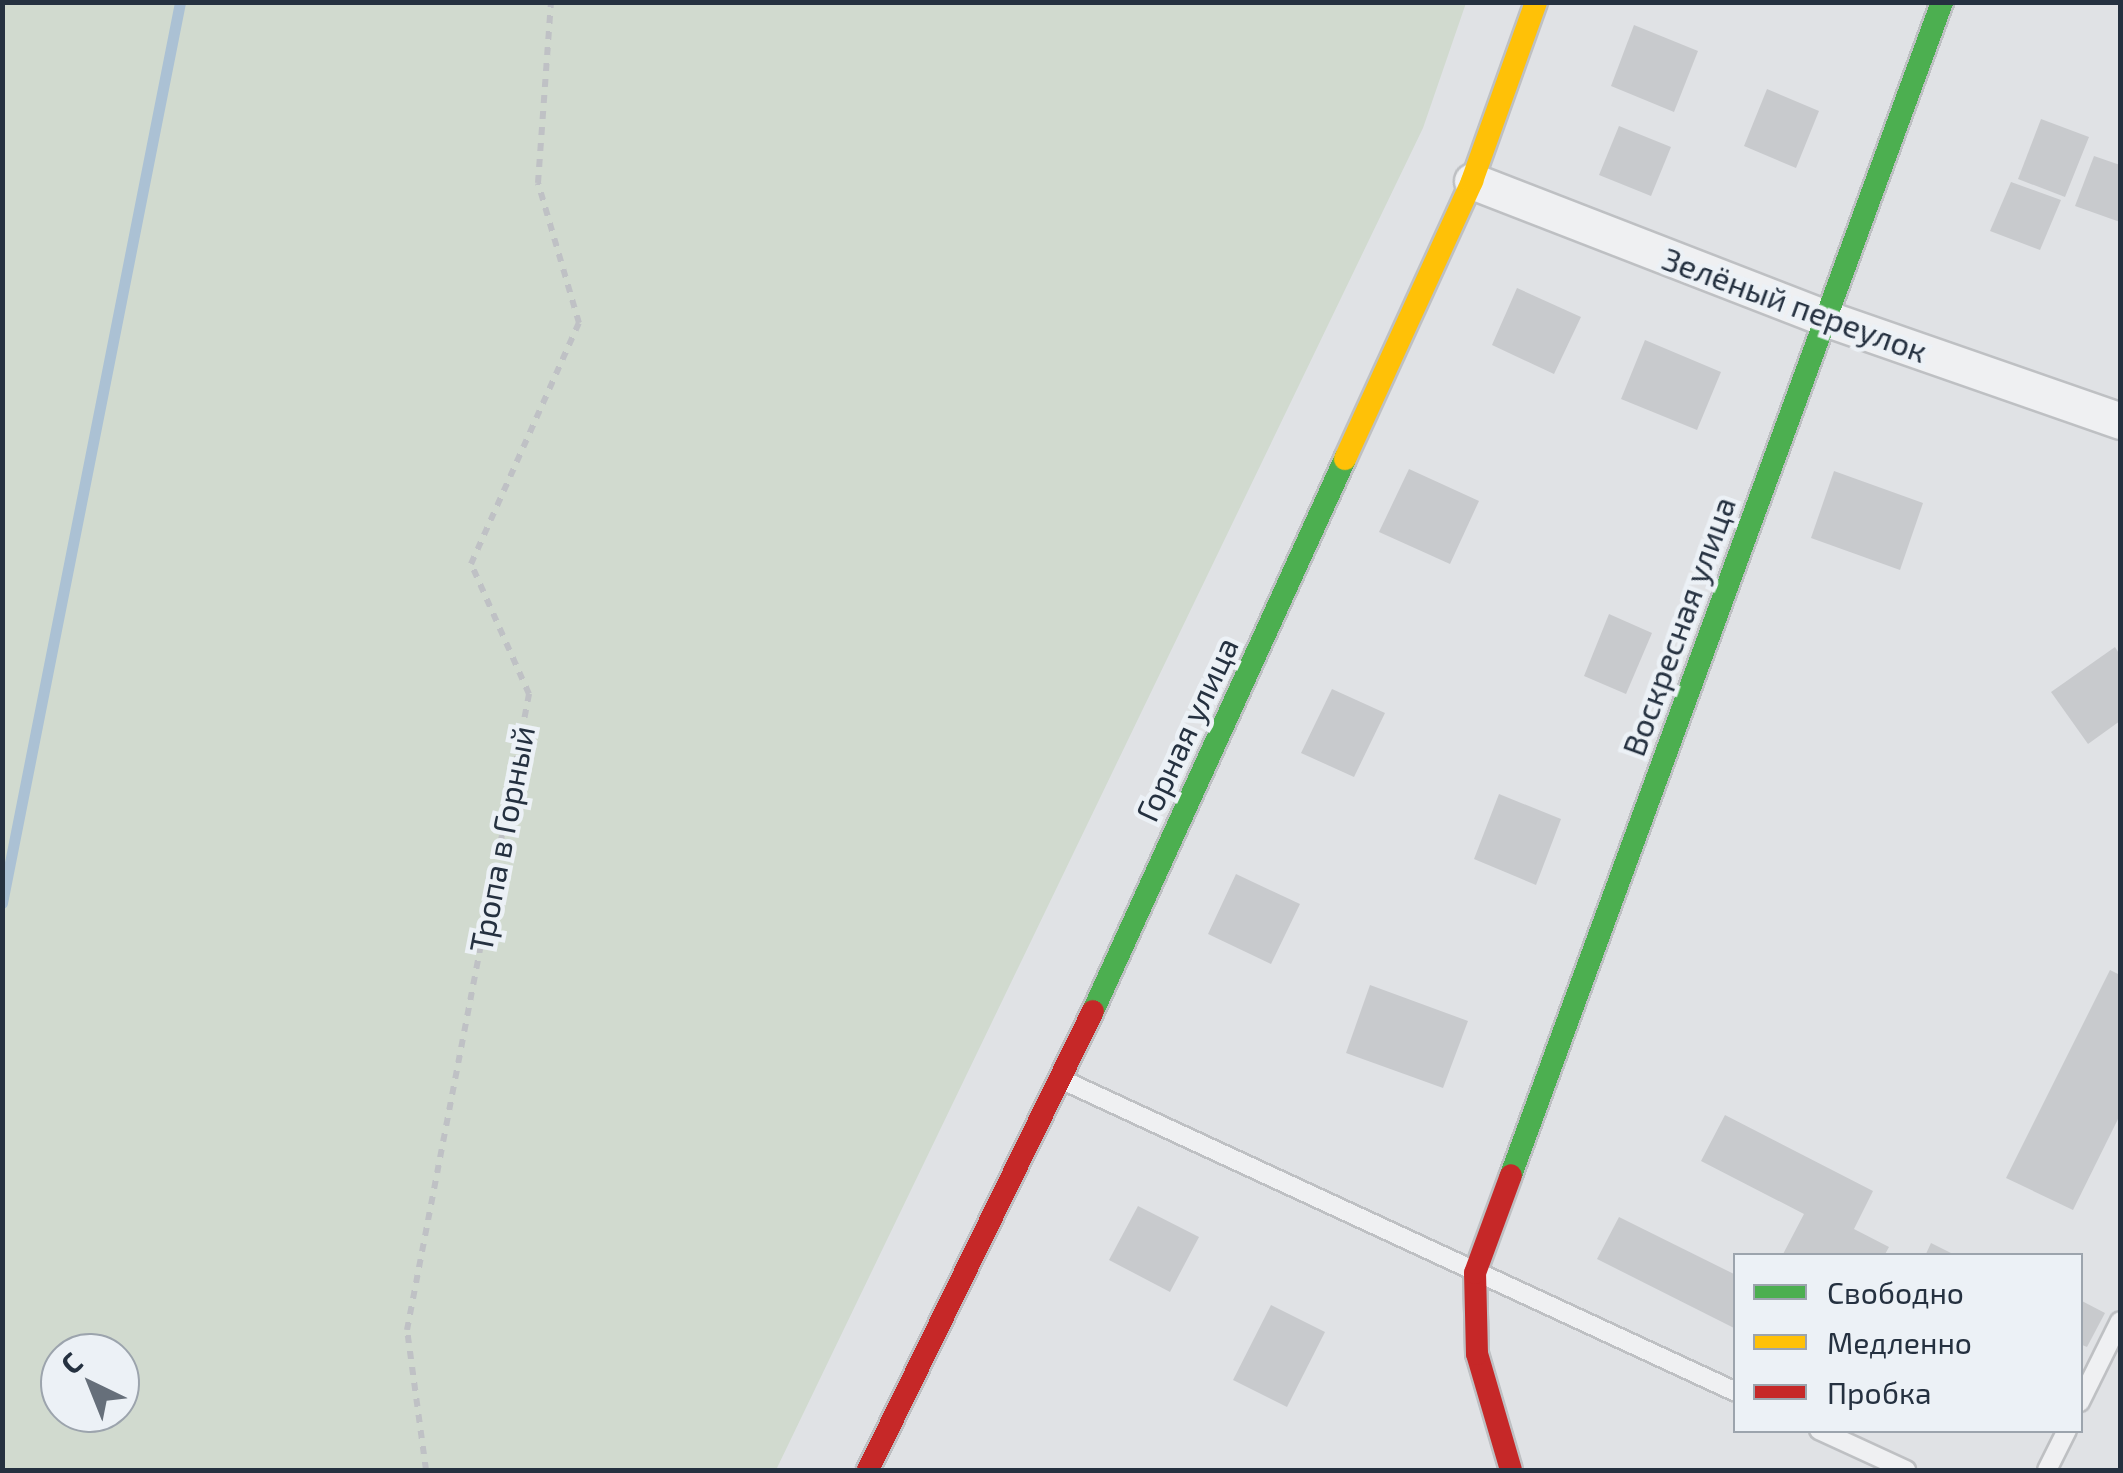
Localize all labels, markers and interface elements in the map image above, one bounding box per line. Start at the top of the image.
street label: Зелёный переулок [1658,238,1932,370]
street label: Воскресная улица [1613,491,1743,761]
street label: Горная улица [1127,631,1245,827]
street label: Тропа в Горный [460,723,542,955]
legend [1733,1253,2083,1433]
text: Свободно [1827,1274,1964,1310]
text: Медленно [1827,1324,1972,1360]
north arrow [40,1333,140,1433]
text: С [53,1344,89,1381]
text: Пробка [1827,1374,1932,1410]

